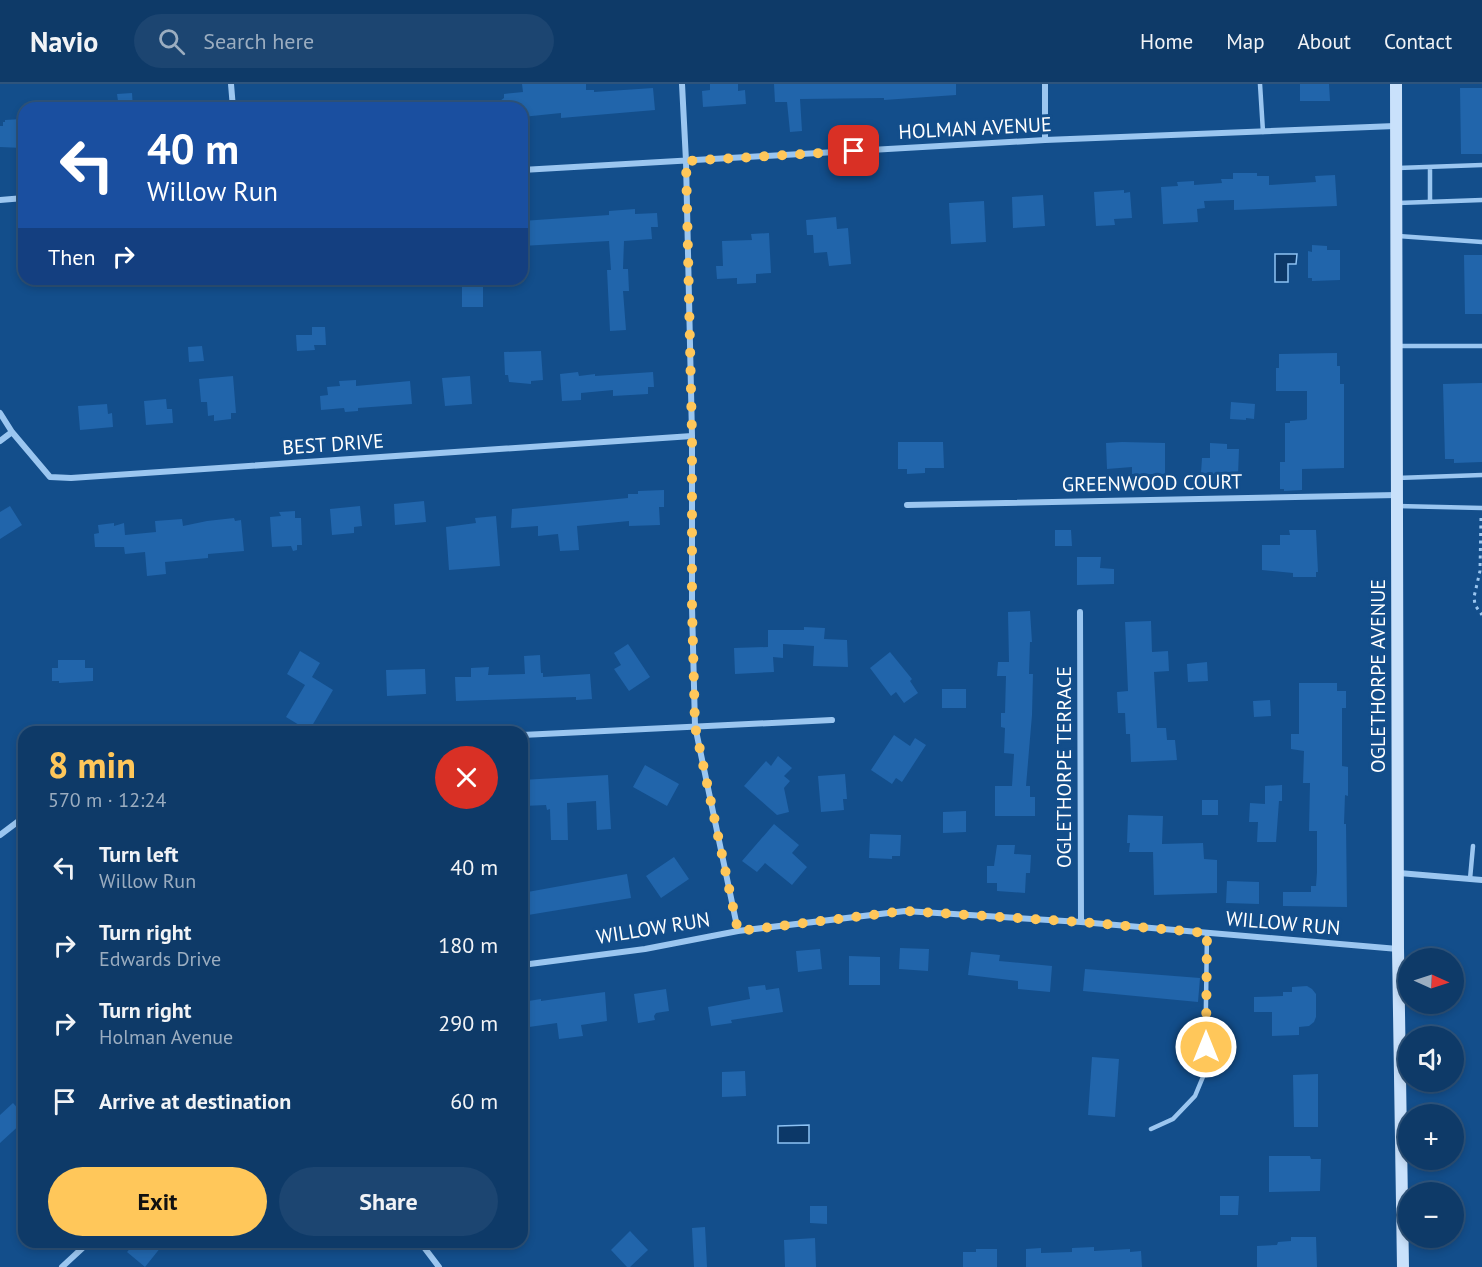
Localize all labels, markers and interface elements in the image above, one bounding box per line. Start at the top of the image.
search box [134,14,554,68]
text: Navio [30,23,98,60]
icon: search [155,25,188,58]
text: Search here [203,27,314,55]
text: Home [1140,28,1193,55]
text: Map [1226,28,1265,55]
text: About [1298,28,1351,55]
text: Contact [1384,28,1452,55]
street label: HOLMAN AVENUE [898,111,1052,145]
text: 40 m [147,121,239,176]
pin [828,125,879,176]
icon: left [48,126,126,204]
icon: arrive [837,134,870,167]
text: Willow Run [147,174,278,208]
icon: right [107,240,140,273]
text: Then [48,243,95,271]
street label: BEST DRIVE [281,427,385,461]
street label: GREENWOOD COURT [1062,468,1242,498]
street label: OGLETHORPE AVENUE [1365,579,1391,773]
street label: OGLETHORPE TERRACE [1051,666,1077,868]
text: 8 min [48,741,136,788]
button: close [435,746,498,809]
text: 570 m · 12:24 [48,787,166,813]
text: Turn left [99,840,179,868]
icon: left [48,851,81,884]
text: 40 m [450,853,498,881]
text: Willow Run [99,868,196,894]
street label: WILLOW RUN [1225,905,1341,941]
street label: WILLOW RUN [594,906,712,950]
text: Turn right [99,918,191,946]
icon: right [48,929,81,962]
text: 180 m [438,931,498,959]
text: Edwards Drive [99,946,221,972]
north arrow [1398,948,1464,1014]
map controls [1398,948,1464,1248]
text: Turn right [99,996,191,1024]
icon: right [48,1007,81,1040]
text: 290 m [438,1009,498,1037]
position arrow [1174,1015,1238,1079]
text: Holman Avenue [99,1024,233,1050]
button: sound [1398,1026,1464,1092]
icon: arrive [48,1085,81,1118]
text: Arrive at destination [99,1087,291,1115]
text: 60 m [450,1087,498,1115]
button: + [1398,1104,1464,1170]
button: Exit [48,1167,267,1236]
button: Share [279,1167,498,1236]
button: − [1398,1182,1464,1248]

